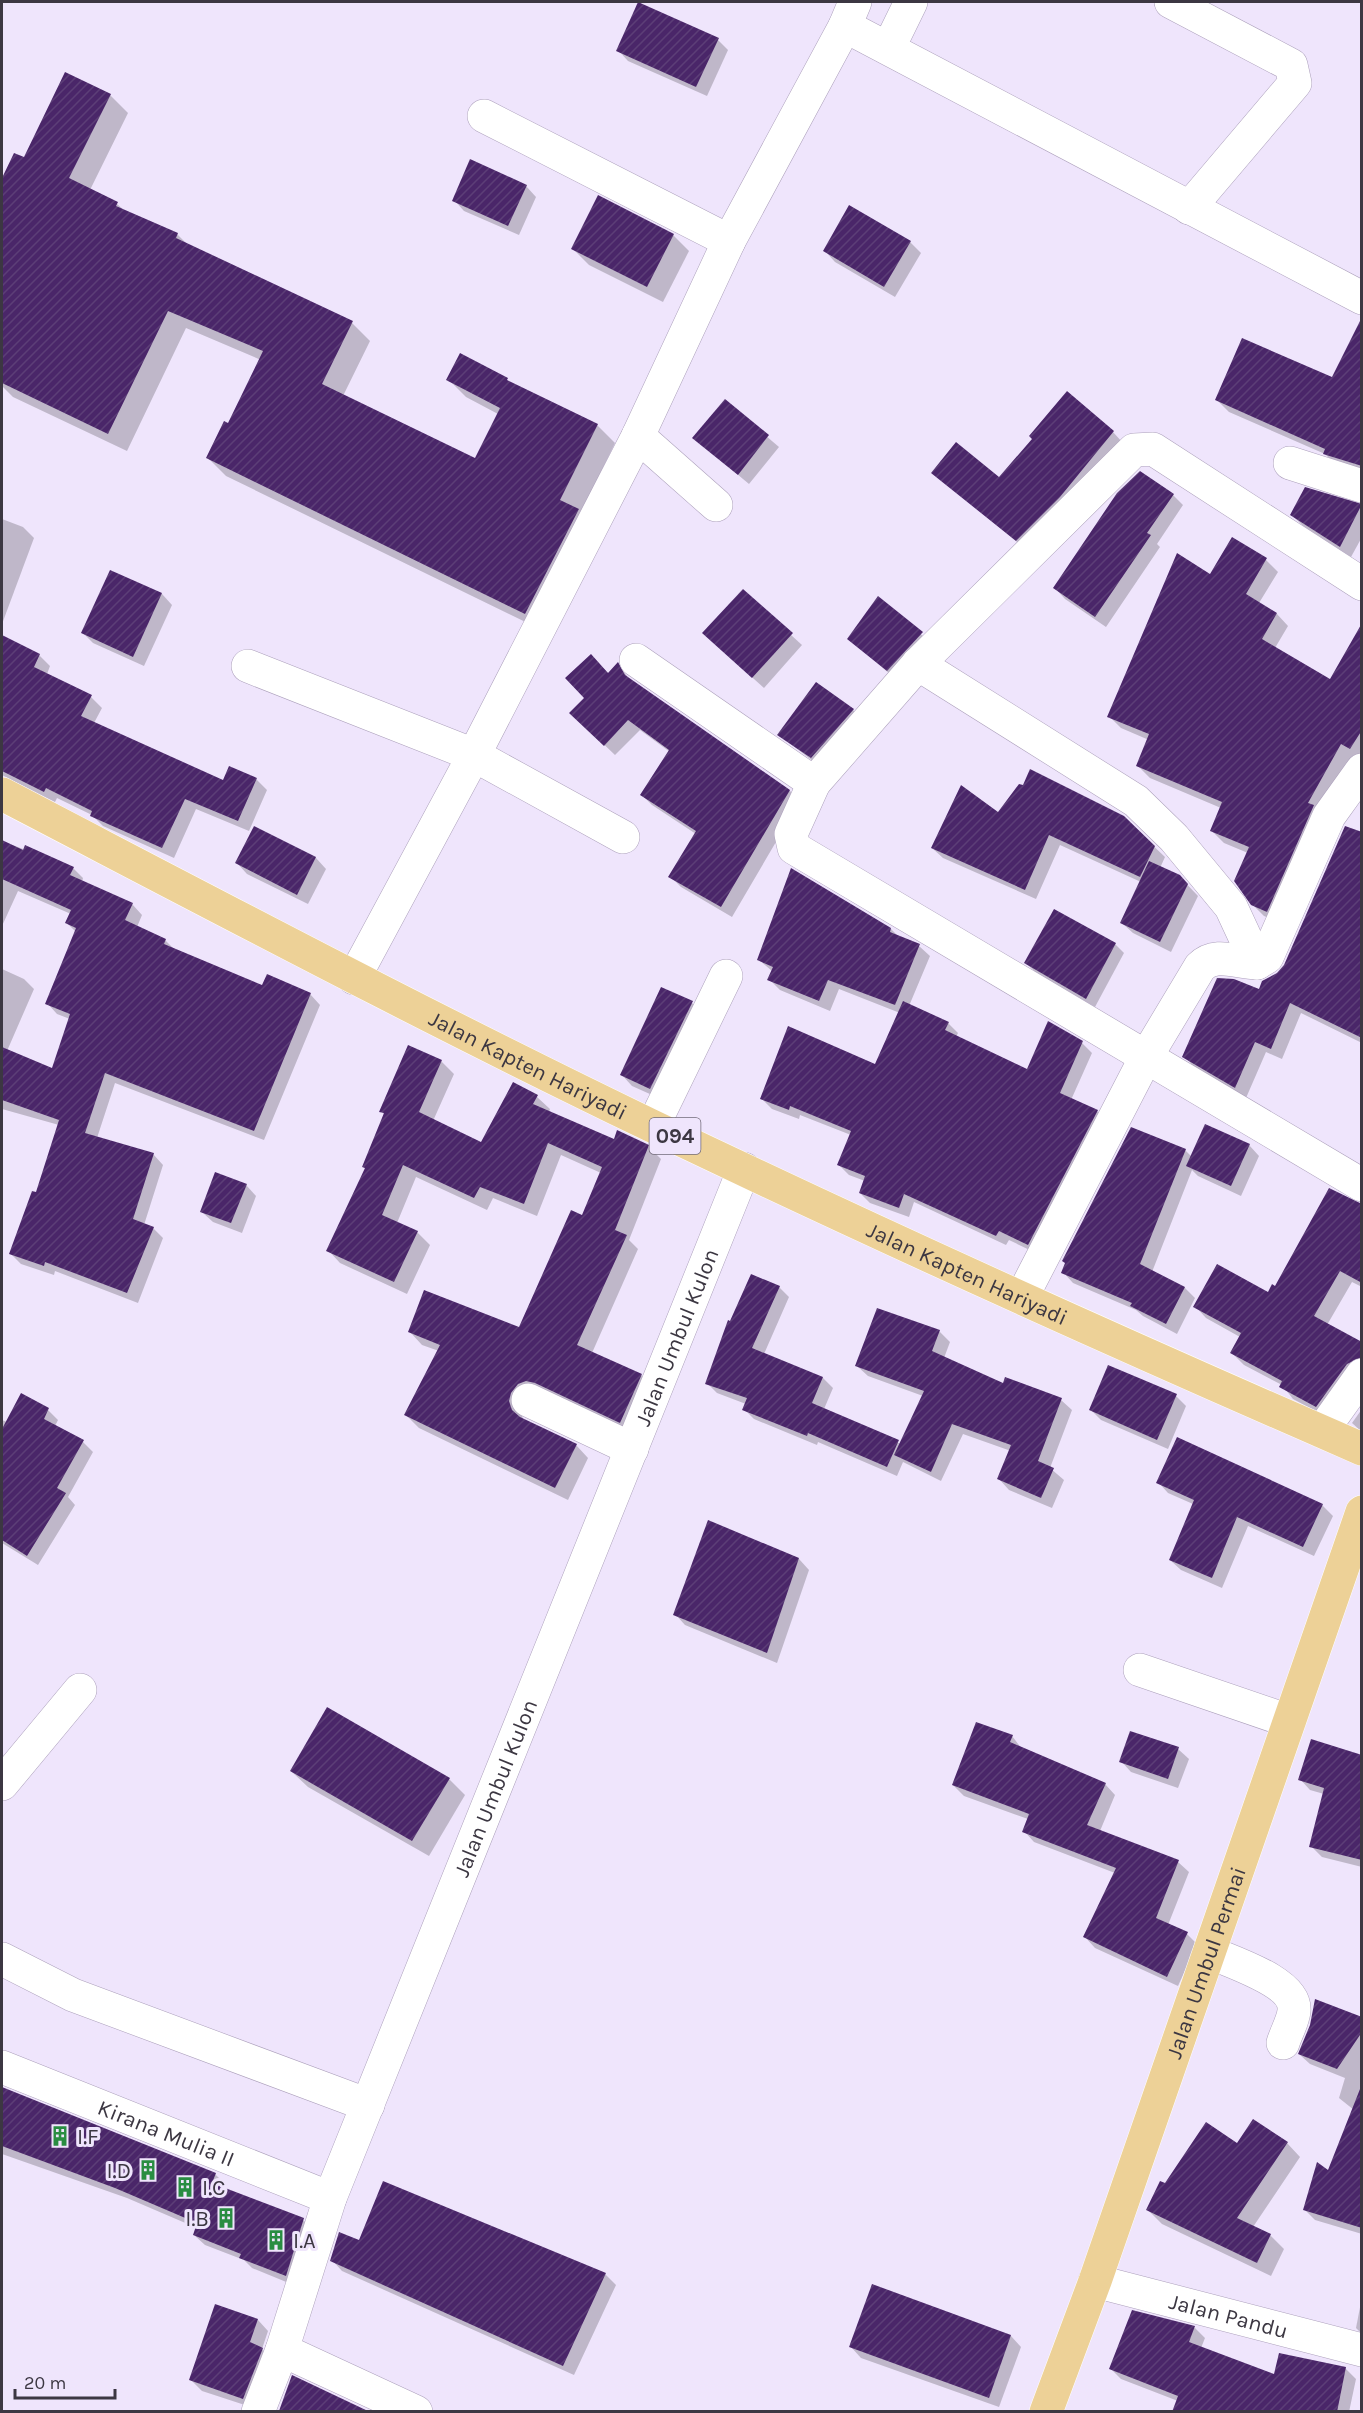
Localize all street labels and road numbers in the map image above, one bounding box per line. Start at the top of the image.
street label: Jalan Kapten Hariyadi [425,1006,631,1126]
road number: 094 [650,1118,700,1154]
street label: Jalan Kapten Hariyadi [863,1217,1071,1331]
street label: Jalan Umbul Kulon [630,1245,725,1430]
street label: Jalan Umbul Kulon [449,1696,543,1881]
street label: Jalan Umbul Permai [1161,1863,1252,2062]
street label: Kirana Mulia II [94,2095,238,2173]
street label: Jalan Pandu [1166,2289,1291,2344]

